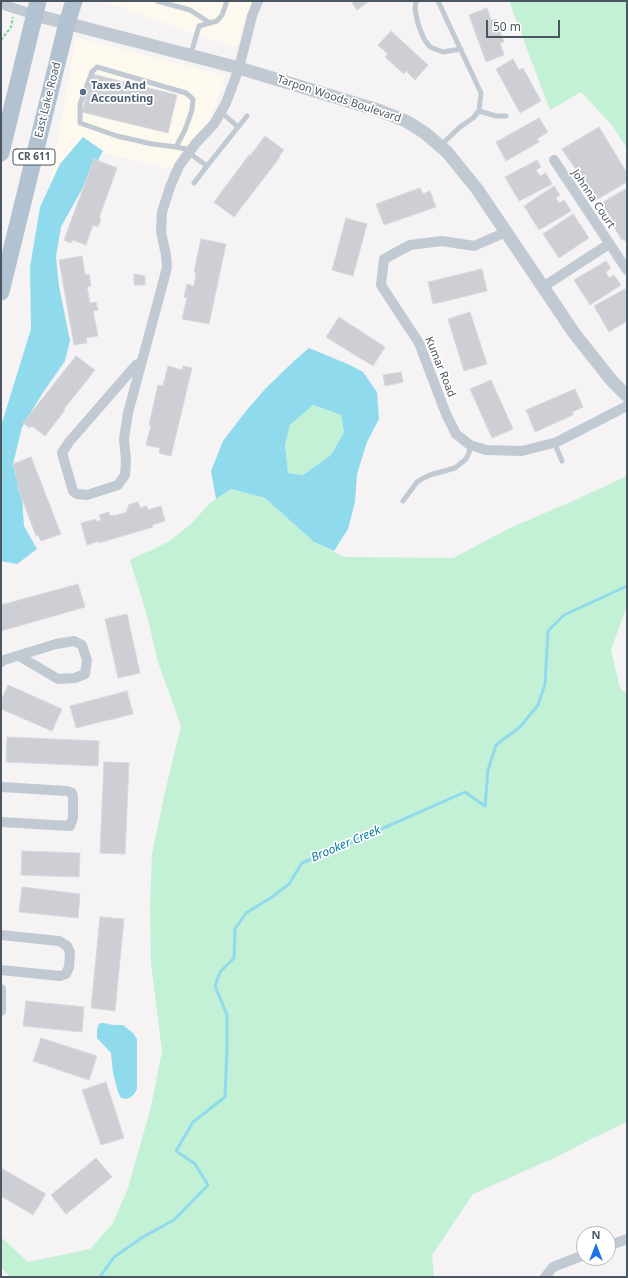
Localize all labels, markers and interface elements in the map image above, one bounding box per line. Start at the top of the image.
scale bar [488,12,562,38]
text: 50 m [493,18,521,35]
street label: East Lake Road [32,61,64,139]
street label: Tarpon Woods Boulevard [275,73,403,125]
place label: Taxes And Accounting [91,79,153,105]
marker: Taxes And Accounting [78,87,88,97]
road number: CR 611 [13,149,55,165]
street label: Johnna Court [569,167,617,231]
street label: Kumar Road [422,335,458,399]
water label: Brooker Creek [309,823,383,865]
north arrow [576,1226,616,1266]
text: N [592,1227,600,1242]

